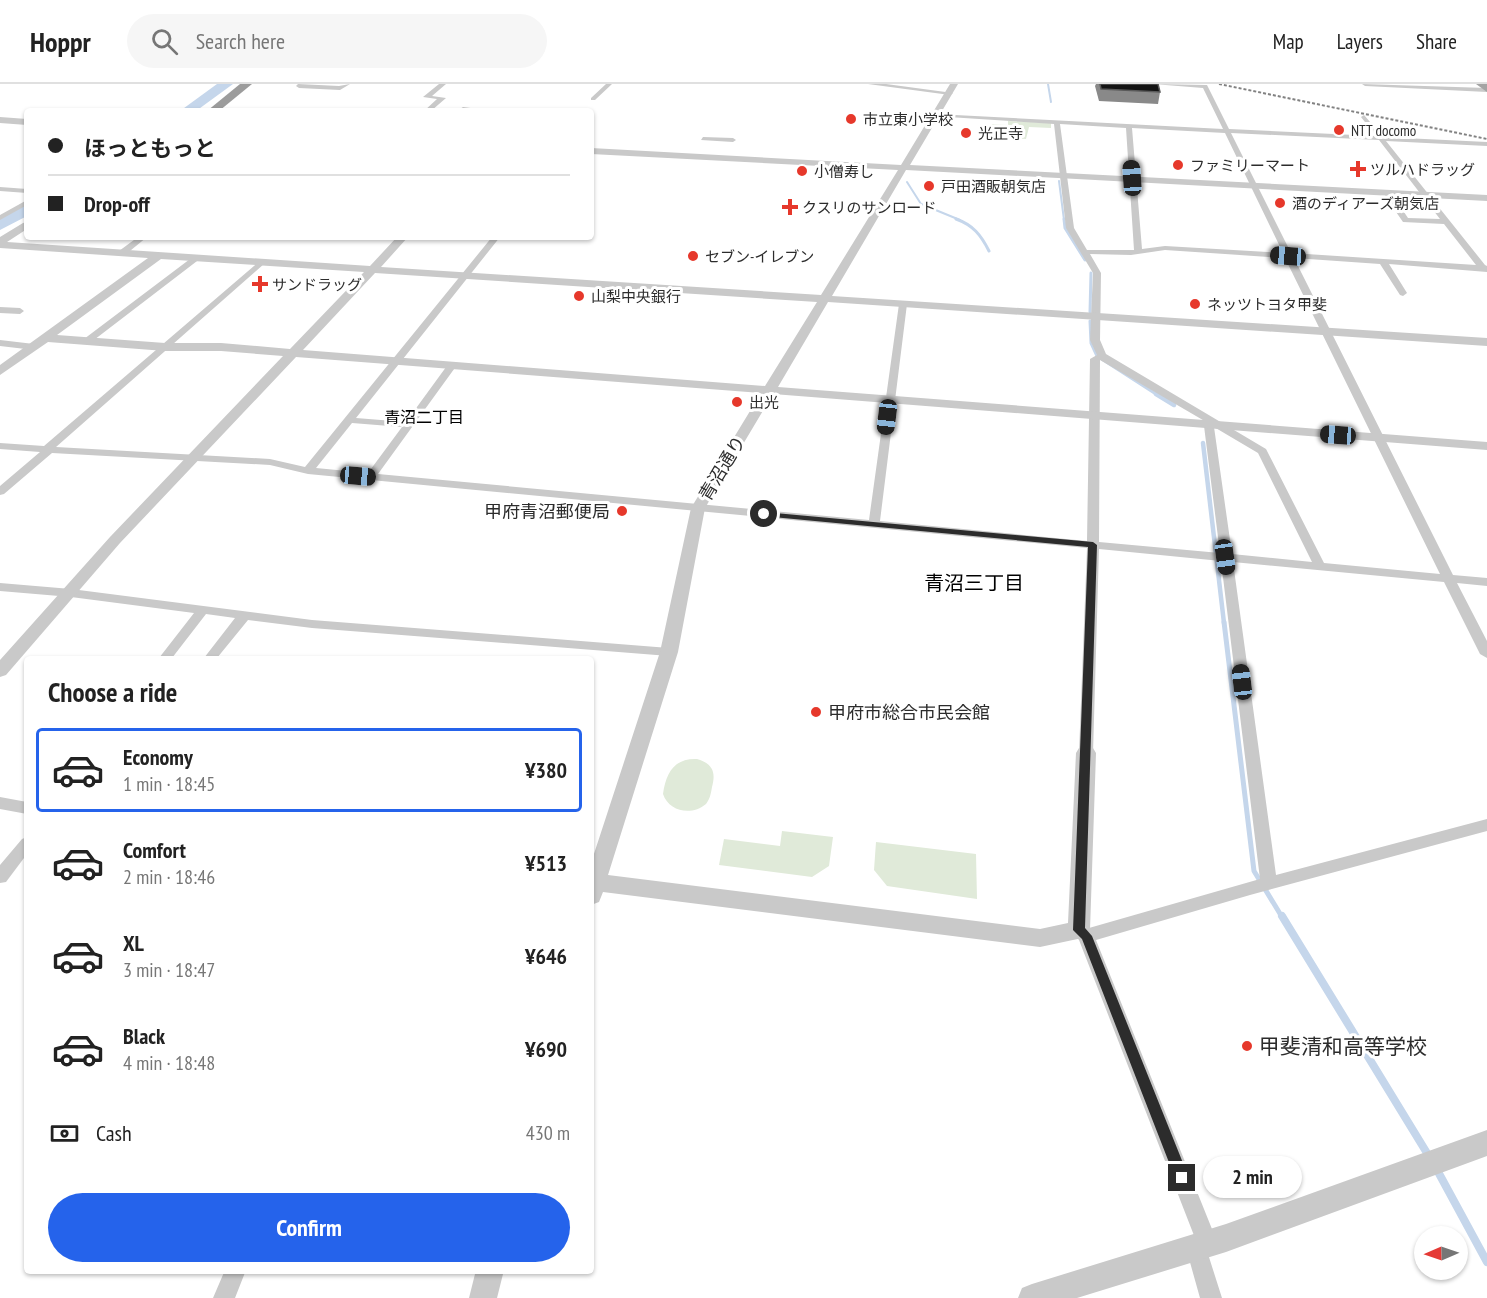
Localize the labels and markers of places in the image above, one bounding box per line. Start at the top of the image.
place label: 市立東小学校 [863,110,953,129]
marker: 市立東小学校 [844,112,858,126]
place label: NTT docomo [1351,121,1416,140]
marker: NTT docomo [1332,123,1346,137]
place label: 光正寺 [978,124,1023,143]
marker: 光正寺 [959,126,973,140]
place label: ファミリーマート [1190,156,1310,175]
marker: ファミリーマート [1171,158,1185,172]
place label: ツルハドラッグ [1370,160,1475,179]
place label: 小僧寿し [814,162,874,181]
marker: ツルハドラッグ [1351,162,1365,176]
marker: 小僧寿し [795,164,809,178]
place label: 戸田酒販朝気店 [941,177,1046,196]
marker: 戸田酒販朝気店 [922,179,936,193]
place label: 酒のディアーズ朝気店 [1292,194,1439,213]
marker: 酒のディアーズ朝気店 [1273,196,1287,210]
place label: クスリのサンロード [802,198,937,217]
marker: クスリのサンロード [783,200,797,214]
place label: セブン-イレブン [705,247,814,266]
marker: セブン-イレブン [686,249,700,263]
place label: サンドラッグ [272,275,362,294]
marker: サンドラッグ [253,277,267,291]
place label: 山梨中央銀行 [591,287,681,306]
marker: 山梨中央銀行 [572,289,586,303]
place label: ネッツトヨタ甲斐 [1207,295,1327,314]
marker: ネッツトヨタ甲斐 [1188,297,1202,311]
place label: 出光 [749,393,779,412]
marker: 出光 [730,395,744,409]
place label: 甲府青沼郵便局 [484,500,610,523]
marker: 甲府青沼郵便局 [615,504,629,518]
place label: 甲府市総合市民会館 [828,701,990,724]
marker: 甲府市総合市民会館 [809,705,823,719]
place label: 甲斐清和高等学校 [1259,1033,1427,1060]
marker: 甲斐清和高等学校 [1240,1039,1254,1053]

